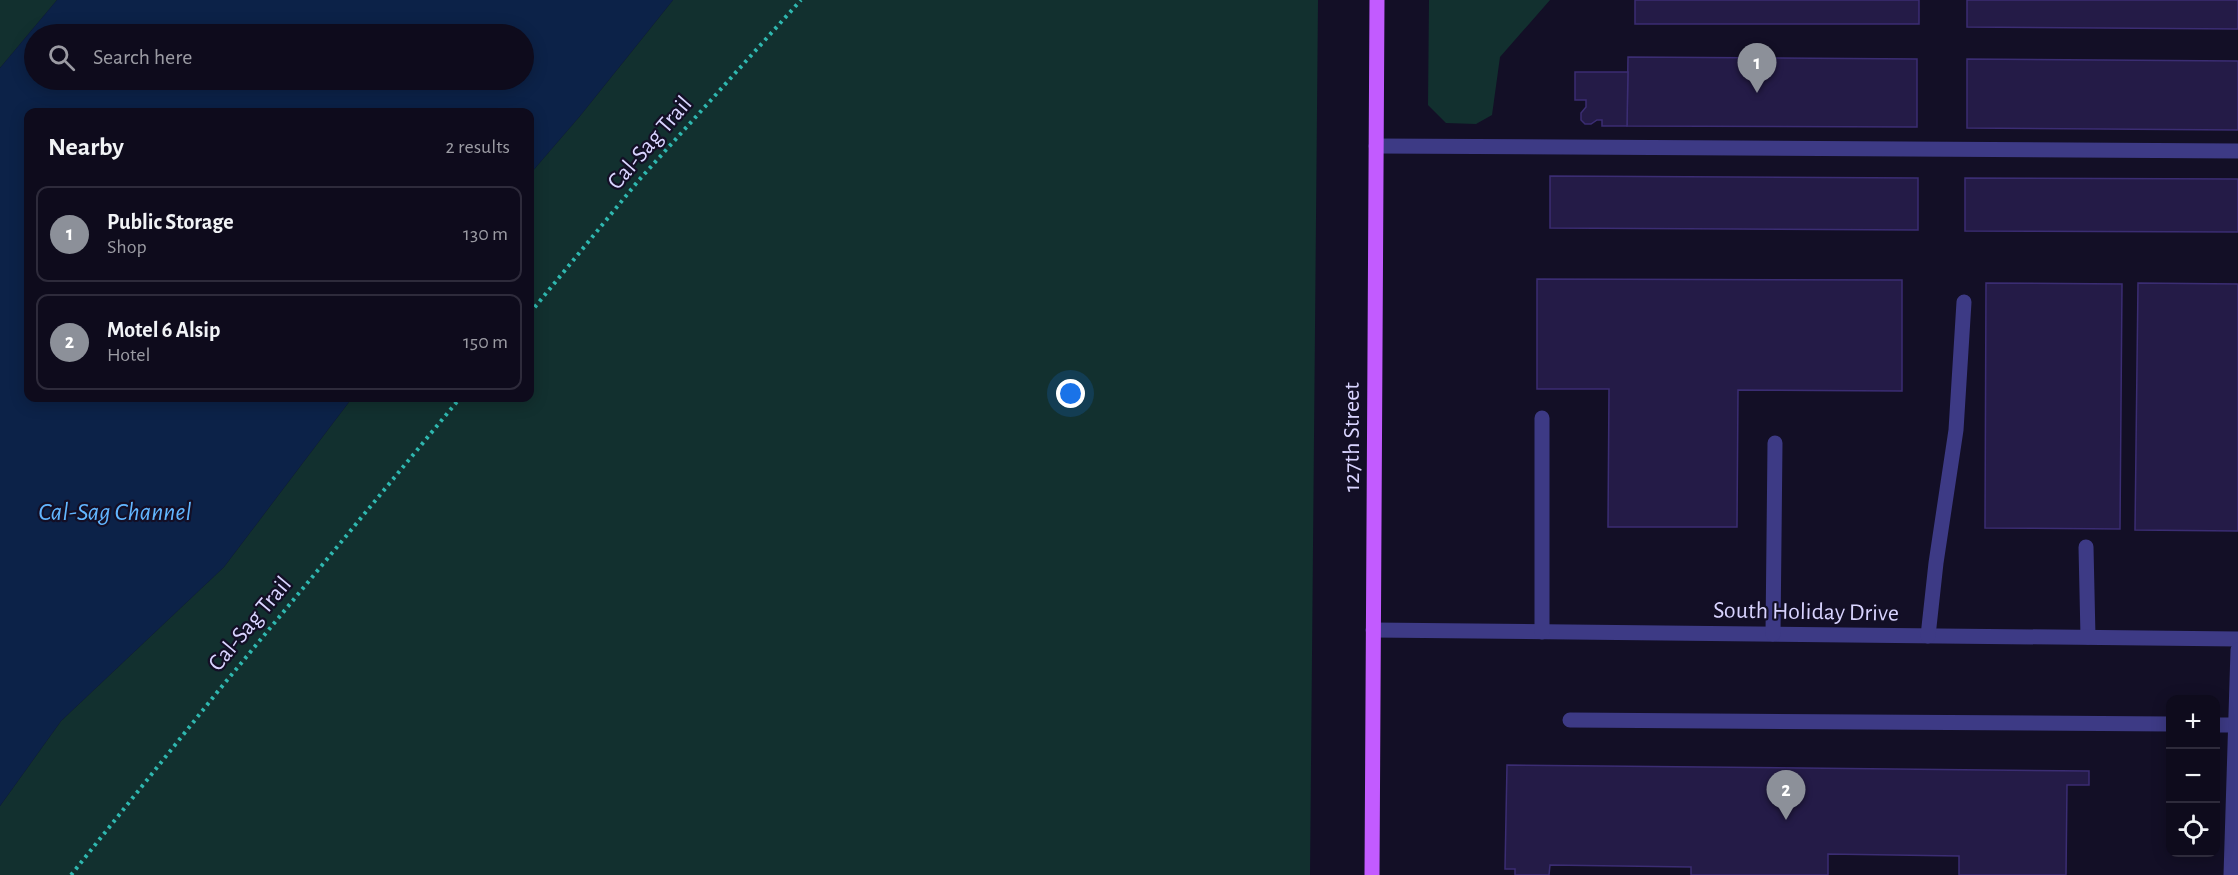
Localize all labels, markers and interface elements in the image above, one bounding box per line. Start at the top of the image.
search box [24,24,534,90]
icon: search [45,41,78,74]
pin: 1 [1738,44,1776,93]
text: Search here [93,46,192,68]
street label: Cal-Sag Trail [603,92,697,194]
text: Nearby [48,134,124,160]
text: 2 results [446,137,510,157]
text: Public Storage [107,211,234,233]
text: 1 [66,224,73,244]
text: 130 m [463,224,508,244]
text: Shop [107,237,147,257]
text: Motel 6 Alsip [107,319,220,341]
text: 2 [65,332,74,352]
text: 150 m [463,332,508,352]
text: Hotel [107,345,150,365]
your location [1056,379,1085,408]
street label: 127th Street [1340,382,1364,492]
water label: Cal-Sag Channel [38,499,192,525]
street label: Cal-Sag Trail [204,572,296,676]
street label: South Holiday Drive [1713,598,1899,626]
map controls [2166,695,2220,857]
button: + [2166,695,2220,749]
button: − [2166,749,2220,803]
pin: 2 [1766,770,1806,820]
button: locate [2166,803,2220,857]

